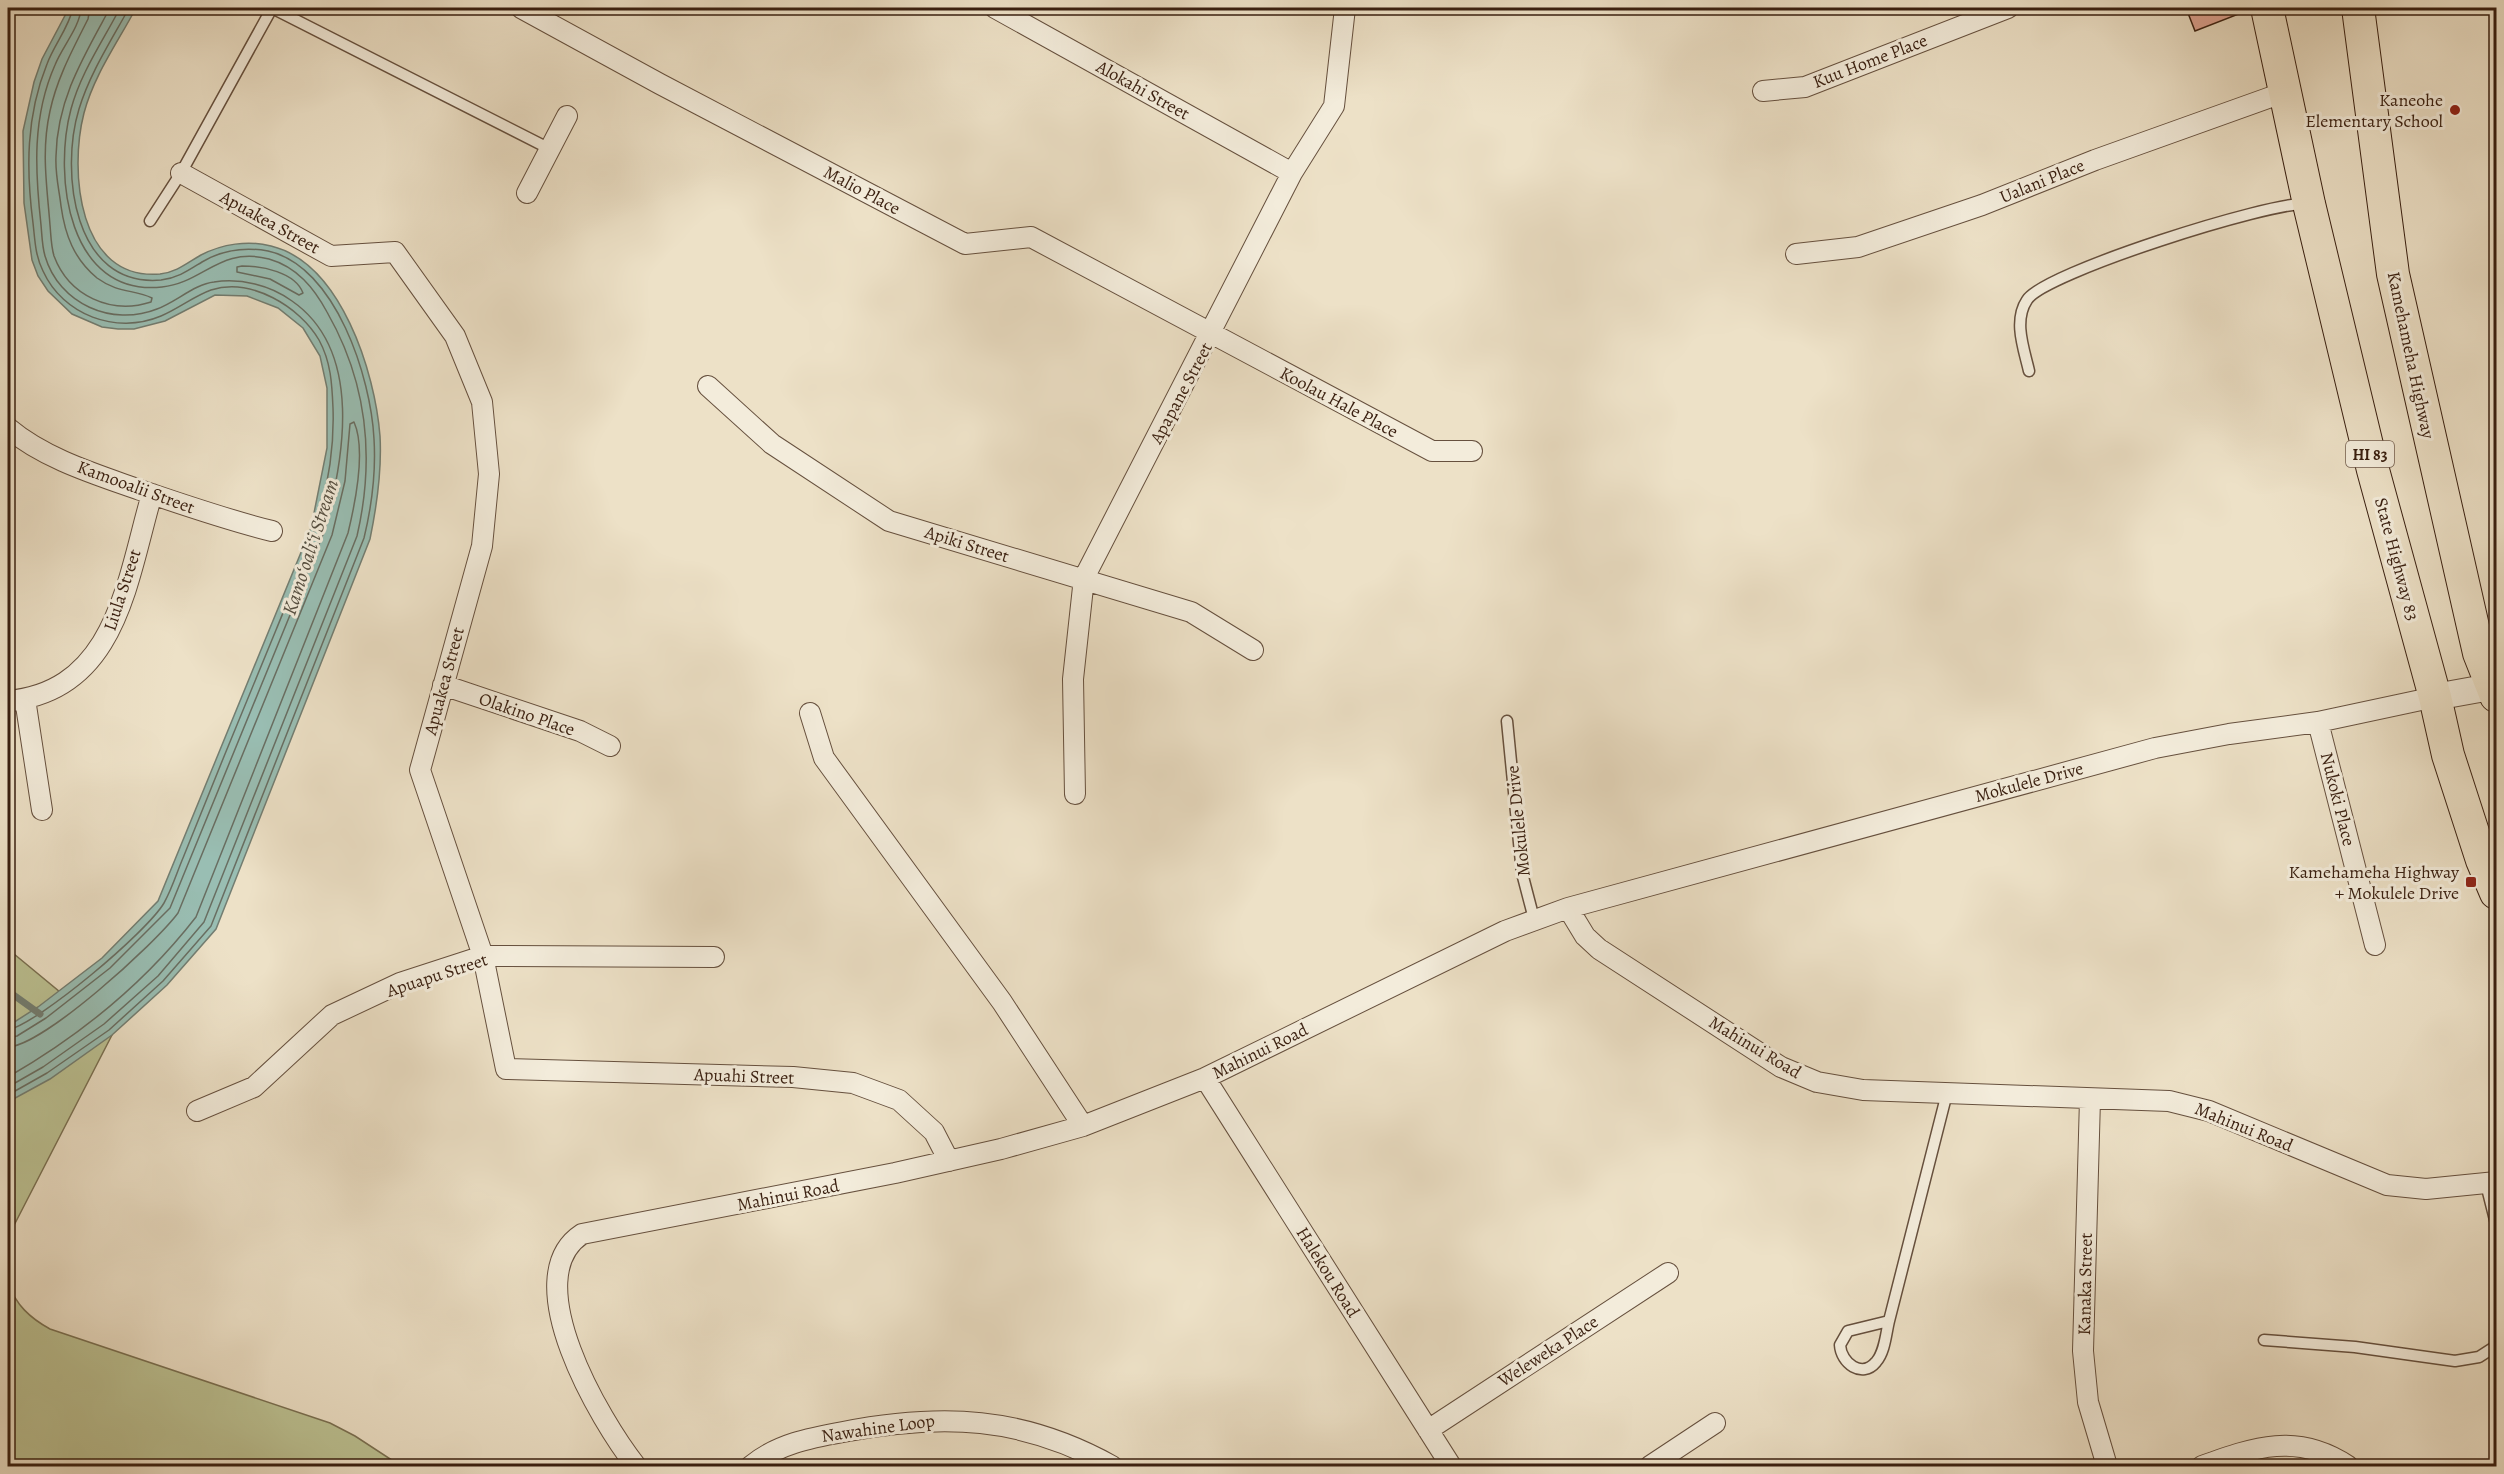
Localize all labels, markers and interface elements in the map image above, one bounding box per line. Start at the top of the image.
street label: Kuu Home Place [1809,28,1931,94]
street label: Alokahi Street [1091,54,1194,125]
place label: Kaneohe Elementary School [2305,88,2444,133]
marker: Kaneohe Elementary School [2448,103,2462,117]
street label: Ualani Place [1996,153,2088,209]
street label: Malio Place [819,160,905,220]
street label: Apuakea Street [215,184,324,259]
street label: Kamehameha Highway [2382,269,2441,442]
street label: Apapane Street [1144,338,1218,449]
street label: Koolau Hale Place [1276,361,1402,443]
road number: HI 83 [2346,441,2394,467]
street label: Kamooalii Street [74,455,198,519]
water label: Kamoʻoaliʻi Stream [276,476,345,618]
street label: State Highway 83 [2369,495,2425,623]
street label: Apiki Street [921,520,1012,568]
street label: Liula Street [98,546,146,634]
street label: Apuakea Street [418,624,470,739]
street label: Olakino Place [476,686,578,742]
street label: Nukoki Place [2315,750,2361,848]
street label: Mokulele Drive [1972,756,2086,808]
street label: Mokulele Drive [1500,764,1536,878]
place label: Kamehameha Highway + Mokulele Drive [2289,860,2460,905]
marker: Kamehameha Highway + Mokulele Drive [2464,875,2478,889]
street label: Apuapu Street [382,947,491,1003]
street label: Mahinui Road [1704,1010,1806,1084]
street label: Mahinui Road [1208,1017,1312,1085]
street label: Apuahi Street [692,1062,795,1090]
street label: Mahinui Road [2191,1096,2297,1158]
street label: Mahinui Road [735,1173,842,1217]
street label: Halekou Road [1291,1222,1365,1322]
street label: Kanaka Street [2072,1232,2098,1335]
street label: Weleweka Place [1492,1310,1603,1393]
street label: Nawahine Loop [820,1408,936,1448]

